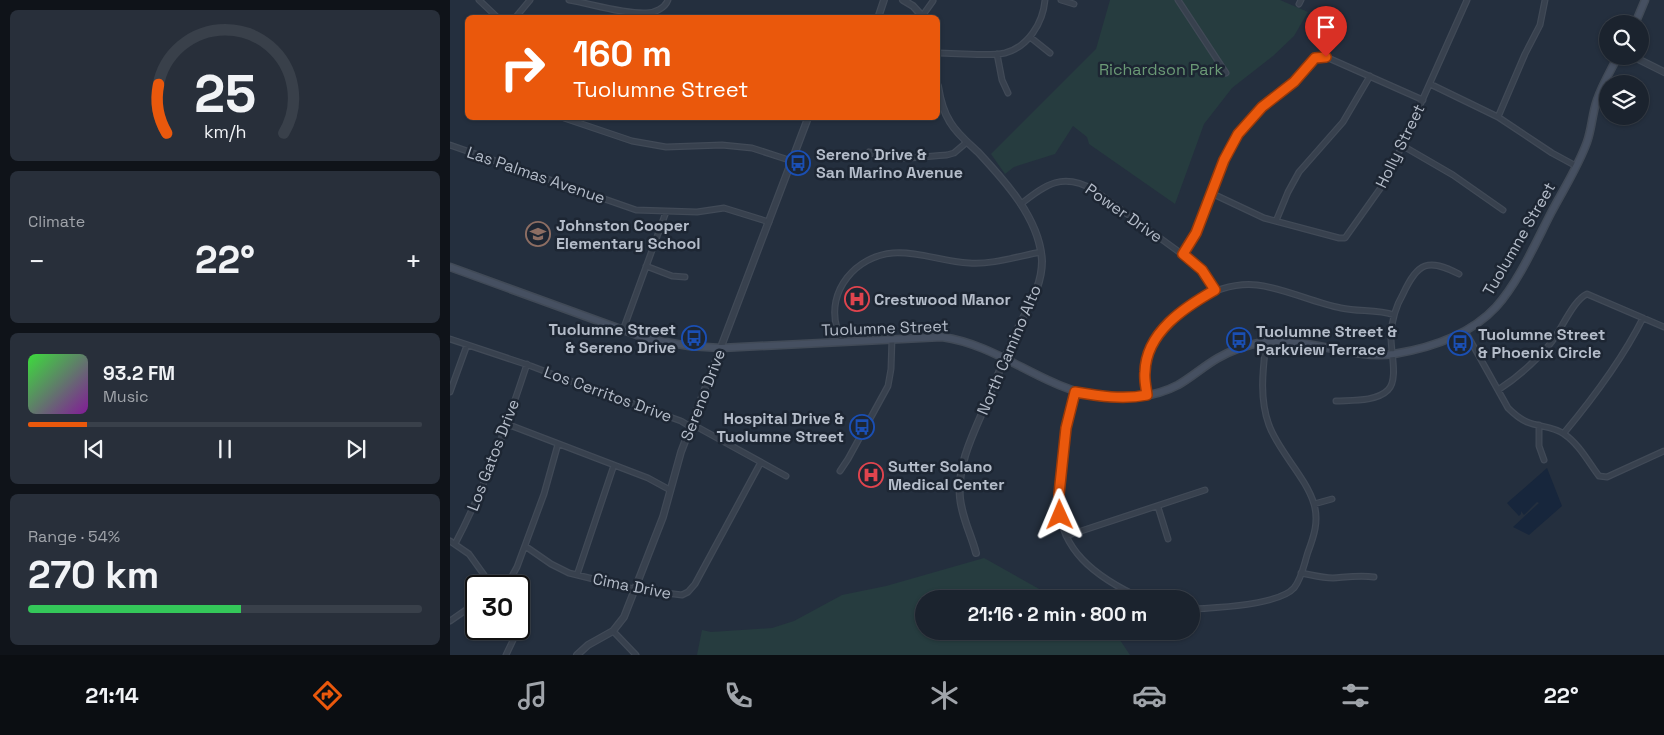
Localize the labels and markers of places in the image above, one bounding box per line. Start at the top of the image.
pin [1305,6,1347,57]
place label: Sereno Drive & San Marino Avenue [816,144,963,183]
bus stop icon: Sereno Drive & San Marino Avenue [785,150,811,176]
place label: Johnston Cooper Elementary School [556,215,700,254]
school or university icon: Johnston Cooper Elementary School [525,221,551,247]
hospital icon: Crestwood Manor [844,286,870,312]
place label: Crestwood Manor [874,289,1011,310]
place label: Tuolumne Street & Sereno Drive [549,319,676,358]
place label: Tuolumne Street & Parkview Terrace [1256,321,1397,360]
place label: Tuolumne Street & Phoenix Circle [1478,324,1605,363]
bus stop icon: Tuolumne Street & Sereno Drive [681,325,707,351]
bus stop icon: Tuolumne Street & Parkview Terrace [1226,327,1252,353]
bus stop icon: Tuolumne Street & Phoenix Circle [1447,330,1473,356]
place label: Hospital Drive & Tuolumne Street [717,408,845,447]
bus stop icon: Hospital Drive & Tuolumne Street [849,414,875,440]
place label: Sutter Solano Medical Center [888,456,1005,495]
hospital icon: Sutter Solano Medical Center [858,462,884,488]

